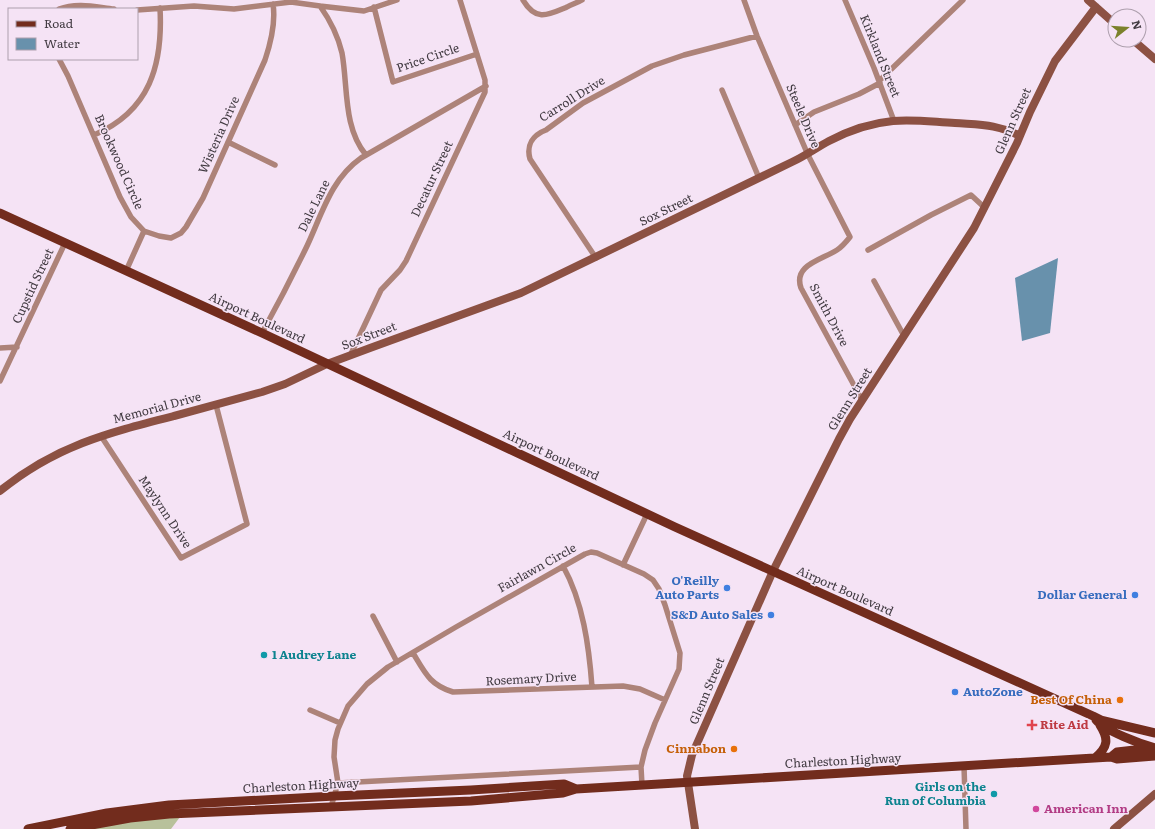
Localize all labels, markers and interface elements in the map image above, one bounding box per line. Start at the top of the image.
legend [8,8,138,60]
north arrow [1107,8,1147,48]
street label: Kirkland Street [856,11,906,100]
text: Road [44,14,74,32]
text: N [1129,18,1147,32]
text: Water [44,34,80,52]
street label: Price Circle [394,38,462,76]
street label: Carroll Drive [535,71,608,126]
street label: Steele Drive [782,81,826,151]
street label: Glenn Street [989,84,1035,157]
street label: Wisteria Drive [193,93,243,176]
street label: Brookwood Circle [91,111,149,212]
street label: Decatur Street [406,137,457,220]
street label: Dale Lane [293,176,334,235]
street label: Sox Street [636,188,695,230]
street label: Cupstid Street [7,245,57,326]
street label: Smith Drive [806,280,854,349]
street label: Airport Boulevard [206,287,309,348]
street label: Sox Street [339,316,399,354]
street label: Glenn Street [823,363,876,434]
street label: Memorial Drive [111,387,203,427]
street label: Airport Boulevard [500,424,603,485]
street label: Maylynn Drive [135,471,197,551]
street label: Fairlawn Circle [494,538,579,596]
street label: Airport Boulevard [794,561,897,620]
place label: O'Reilly Auto Parts [655,571,720,603]
marker: O'Reilly Auto Parts [722,583,732,593]
place label: Dollar General [1037,585,1128,603]
marker: Dollar General [1130,590,1140,600]
place label: S&D Auto Sales [671,605,763,623]
marker: S&D Auto Sales [766,610,776,620]
place label: 1 Audrey Lane [272,645,357,663]
marker: 1 Audrey Lane [259,650,269,660]
street label: Glenn Street [684,654,728,727]
street label: Rosemary Drive [485,667,577,689]
place label: AutoZone [963,682,1023,700]
marker: AutoZone [950,687,960,697]
place label: Best Of China [1030,690,1112,708]
marker: Best Of China [1115,695,1125,705]
place label: Rite Aid [1040,715,1089,733]
marker: Rite Aid [1027,720,1037,730]
place label: Cinnabon [666,739,727,757]
marker: Cinnabon [729,744,739,754]
street label: Charleston Highway [784,748,902,772]
street label: Charleston Highway [242,773,360,797]
place label: Girls on the Run of Columbia [885,777,986,809]
marker: Girls on the Run of Columbia [989,789,999,799]
place label: American Inn [1044,799,1129,817]
marker: American Inn [1031,804,1041,814]

